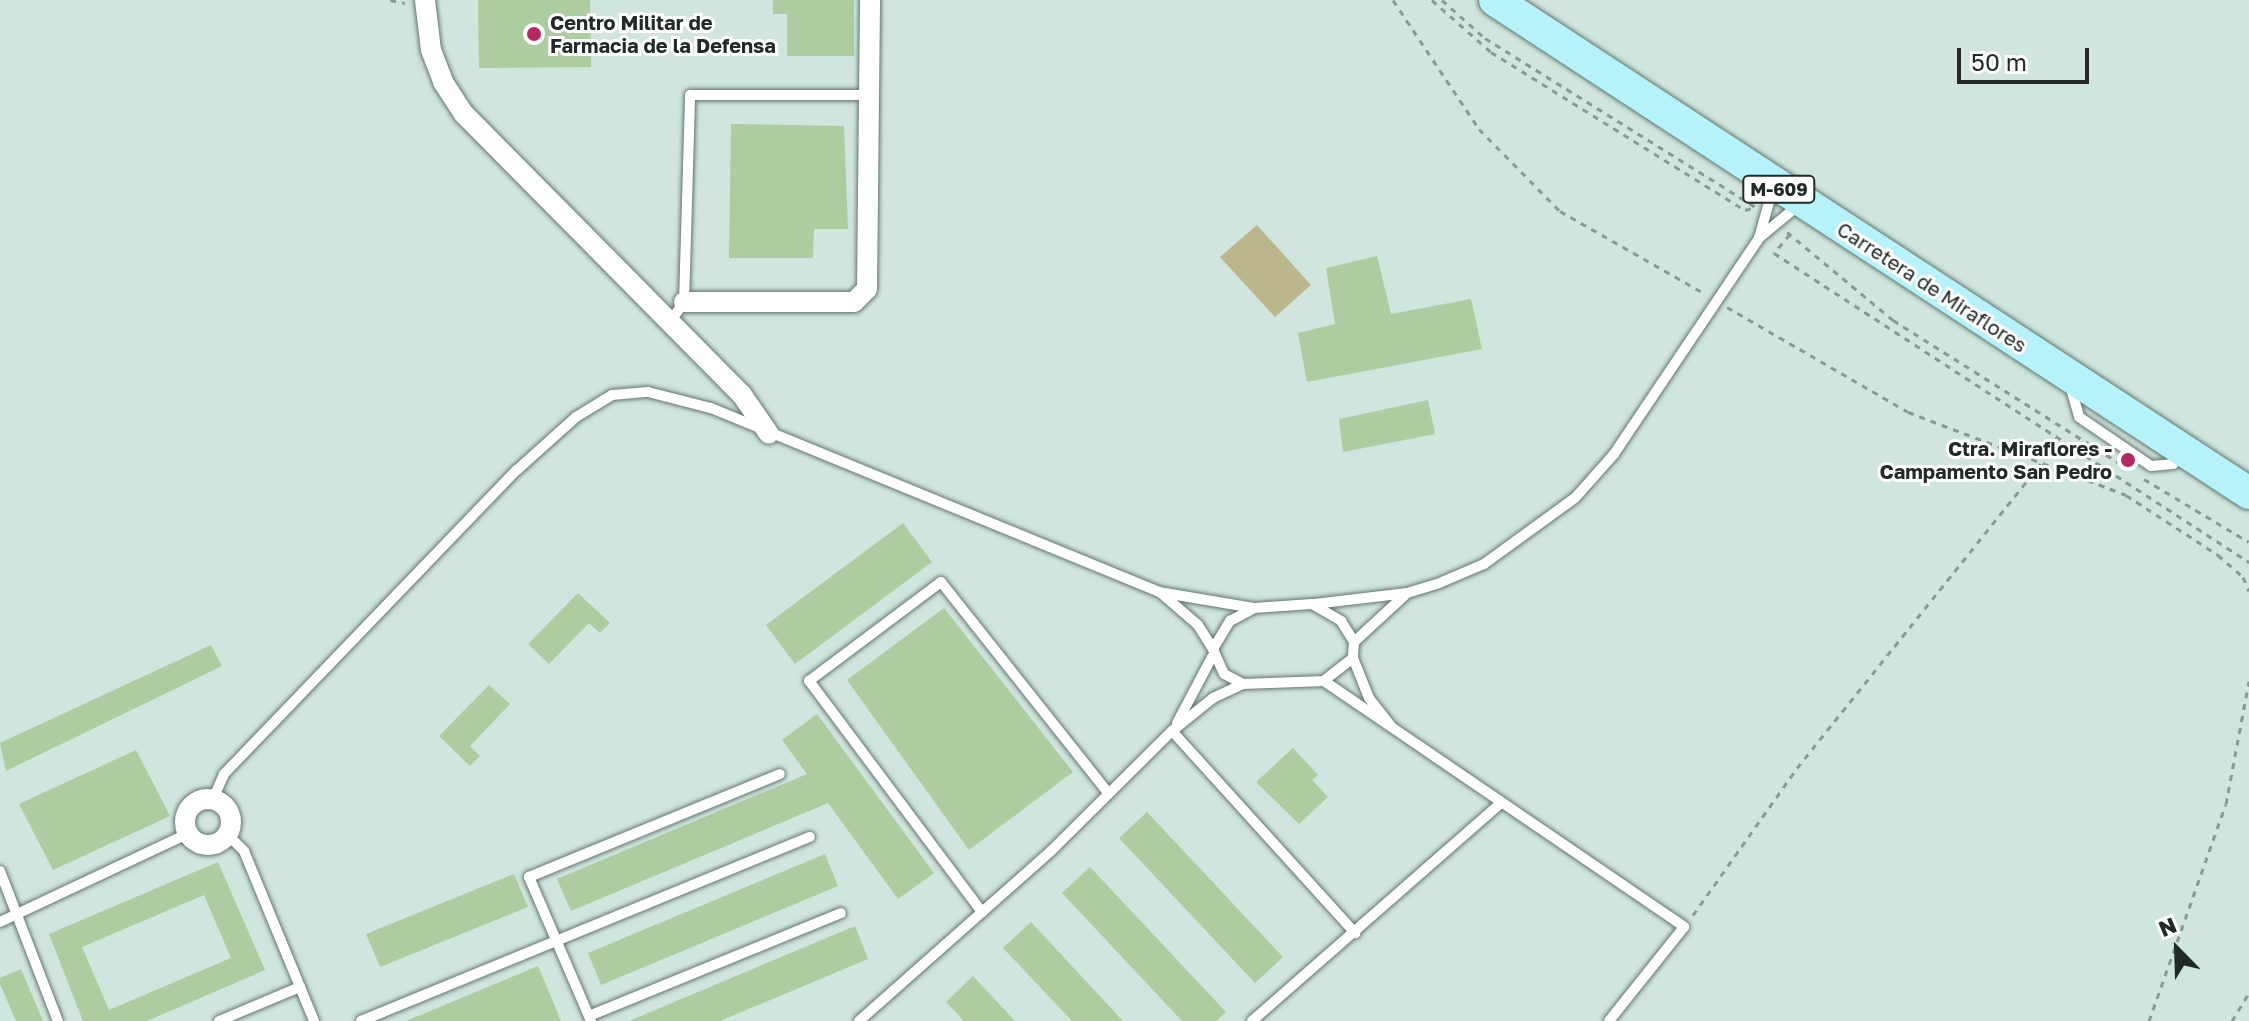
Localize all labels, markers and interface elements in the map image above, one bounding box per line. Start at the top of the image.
place label: Centro Militar de Farmacia de la Defensa [550,10,776,57]
marker: Centro Militar de Farmacia de la Defensa [525,25,543,43]
scale bar [1961,32,2093,82]
text: 50 m [1971,47,2027,76]
road number: M-609 [1741,175,1817,203]
street label: Carretera de Miraflores [1833,217,2031,357]
place label: Ctra. Miraflores - Campamento San Pedro [1879,436,2112,483]
marker: Ctra. Miraflores - Campamento San Pedro [2119,451,2137,469]
north arrow [2137,909,2217,989]
text: N [2154,911,2180,942]

